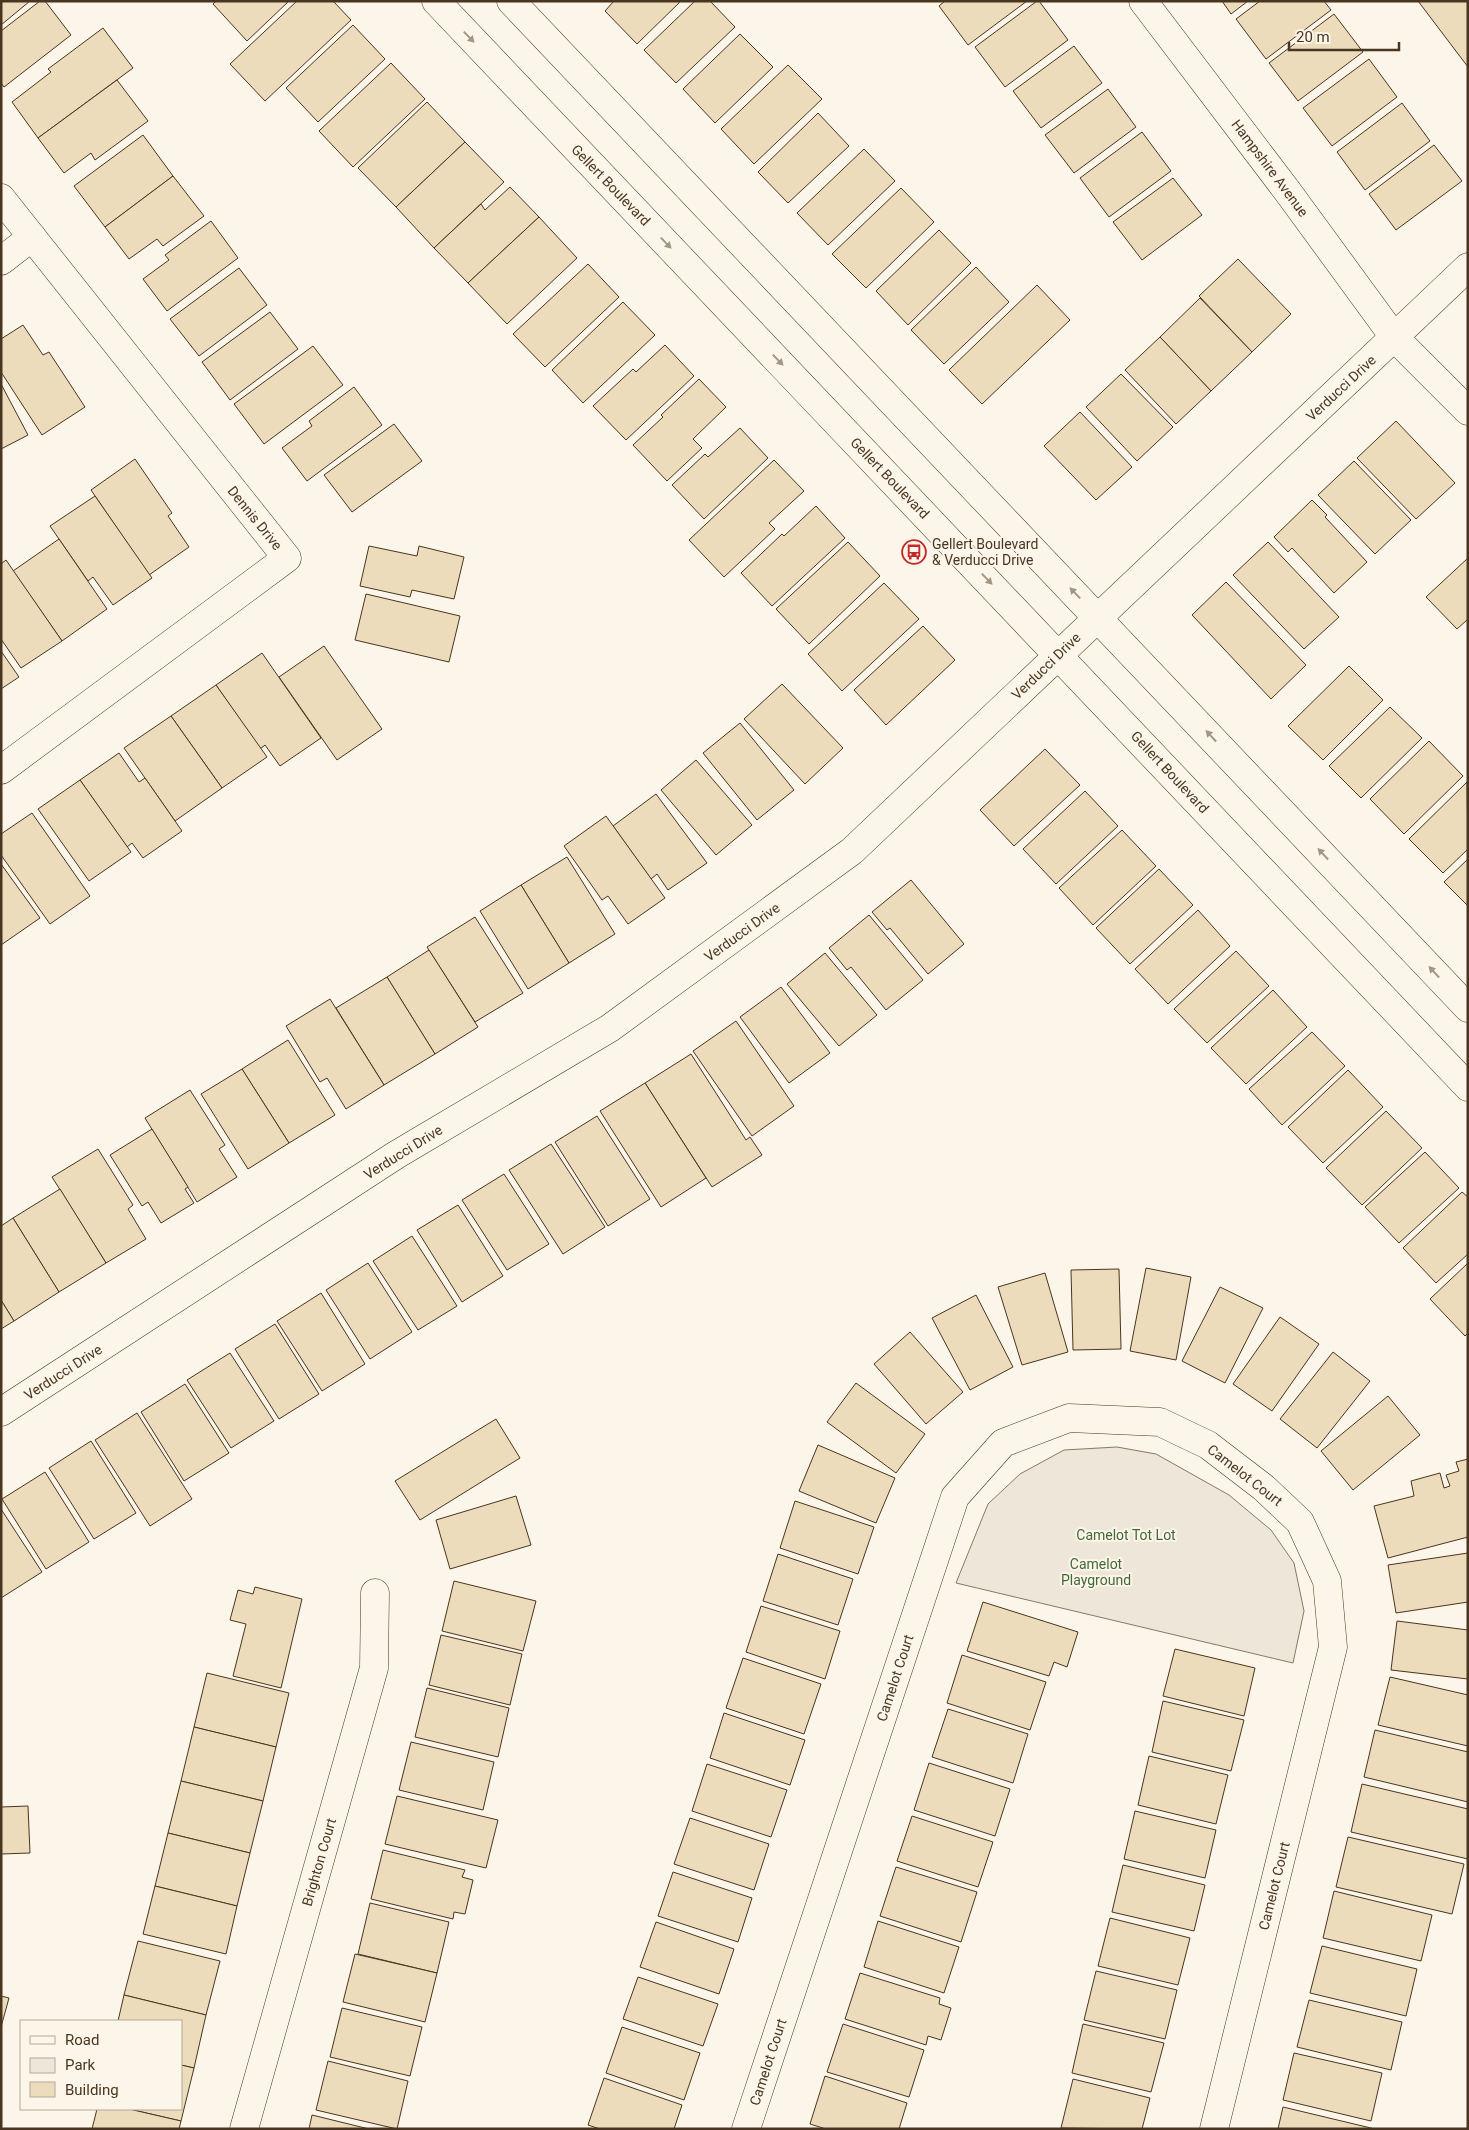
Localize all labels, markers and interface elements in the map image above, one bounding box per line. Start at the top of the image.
scale bar [1289,20,1399,52]
text: 20 m [1296,28,1330,46]
one-way arrow [463,30,475,42]
street label: Hampshire Avenue [1228,116,1312,220]
street label: Gellert Boulevard [568,141,654,229]
one-way arrow [660,236,672,248]
street label: Verducci Drive [1303,352,1379,424]
one-way arrow [772,354,784,366]
street label: Gellert Boulevard [847,434,933,522]
street label: Dennis Drive [224,483,286,553]
place label: Gellert Boulevard & Verducci Drive [932,536,1038,568]
bus stop icon: Gellert Boulevard & Verducci Drive [901,539,927,565]
one-way arrow [981,573,993,585]
one-way arrow [1069,587,1081,599]
street label: Verducci Drive [1008,629,1084,703]
street label: Gellert Boulevard [1128,728,1212,816]
one-way arrow [1205,730,1217,742]
one-way arrow [1317,848,1329,860]
street label: Verducci Drive [701,899,783,965]
one-way arrow [1428,966,1440,978]
street label: Verducci Drive [361,1122,445,1182]
street label: Verducci Drive [21,1341,105,1403]
street label: Camelot Court [1204,1441,1286,1509]
park label: Camelot Tot Lot [1076,1527,1176,1543]
park label: Camelot Playground [1061,1556,1131,1588]
street label: Camelot Court [873,1632,917,1723]
street label: Brighton Court [299,1816,339,1908]
street label: Camelot Court [1255,1840,1293,1932]
street label: Camelot Court [746,2016,790,2107]
legend [20,2020,182,2110]
text: Road [65,2031,99,2049]
text: Park [65,2056,96,2074]
text: Building [65,2081,119,2099]

